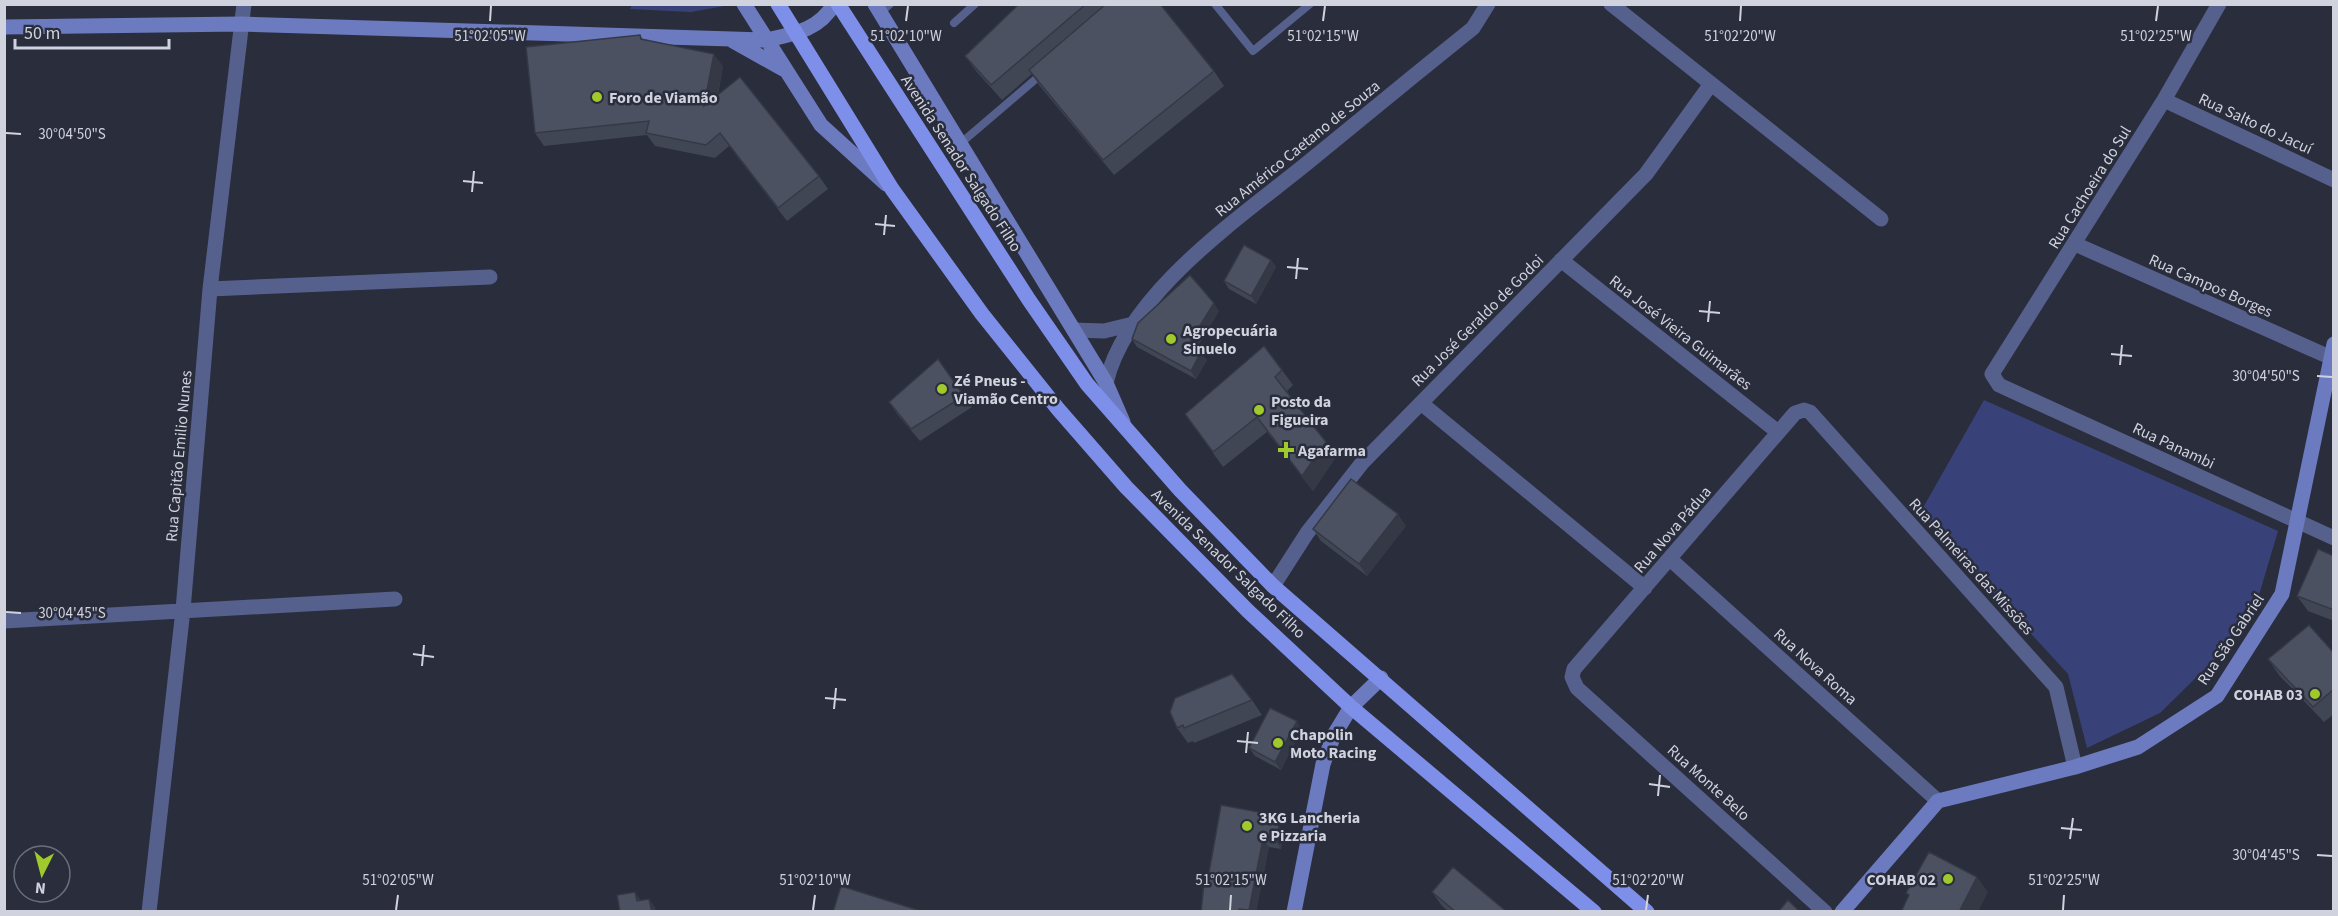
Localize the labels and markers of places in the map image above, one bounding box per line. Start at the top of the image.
place label: Foro de Viamão [609,87,718,109]
marker: Foro de Viamão [590,90,604,104]
place label: Agropecuária Sinuelo [1182,320,1277,360]
marker: Agropecuária Sinuelo [1164,332,1178,346]
place label: Zé Pneus - Viamão Centro [953,370,1058,410]
marker: Zé Pneus - Viamão Centro [935,382,949,396]
place label: Posto da Figueira [1271,391,1331,431]
marker: Posto da Figueira [1252,403,1266,417]
place label: Agafarma [1297,440,1366,462]
marker: Agafarma [1279,443,1293,457]
place label: COHAB 03 [2234,684,2303,706]
marker: COHAB 03 [2308,687,2322,701]
place label: Chapolin Moto Racing [1290,724,1377,764]
marker: Chapolin Moto Racing [1271,736,1285,750]
place label: 3KG Lancheria e Pizzaria [1259,807,1360,847]
marker: 3KG Lancheria e Pizzaria [1240,819,1254,833]
place label: COHAB 02 [1867,869,1936,891]
marker: COHAB 02 [1941,872,1955,886]

